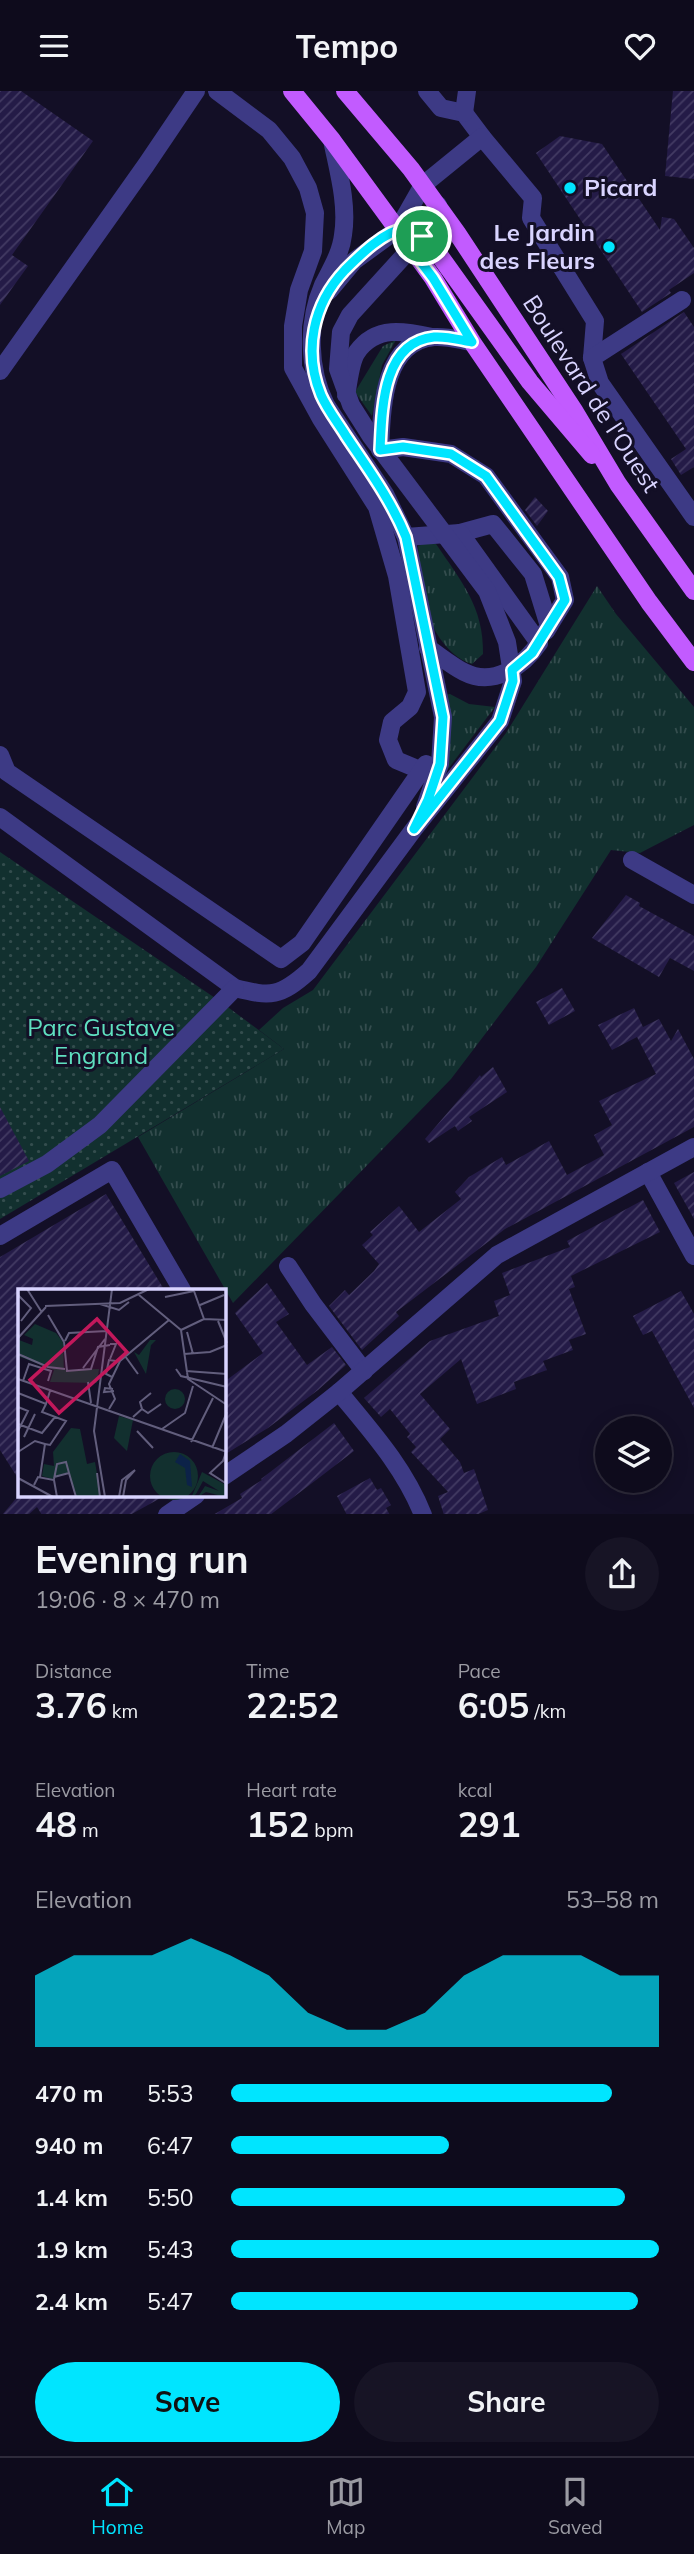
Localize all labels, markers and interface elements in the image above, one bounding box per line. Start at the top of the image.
text: Tempo [296,26,398,66]
icon: menu [35,27,73,65]
icon: heart [621,27,659,65]
place label: Picard [584,172,657,202]
marker: Picard [562,180,578,196]
pin [392,206,452,266]
icon: arrive [403,217,441,255]
place label: Le Jardin des Fleurs [480,217,595,275]
marker: Le Jardin des Fleurs [601,239,617,255]
street label: Boulevard de l'Ouest [517,289,667,498]
park label: Parc Gustave Engrand [27,1012,175,1070]
inset map [18,1289,226,1497]
map controls [595,1416,672,1493]
button: layers [595,1416,672,1493]
text: Evening run [35,1535,249,1583]
button: share [585,1537,659,1611]
text: 19:06 · 8 × 470 m [35,1585,220,1614]
text: Distance [35,1659,112,1683]
text: Time [246,1659,289,1683]
text: Pace [458,1659,501,1683]
text: 3.76 [35,1683,107,1727]
text: 22:52 [246,1683,339,1727]
text: 6:05 [458,1683,529,1727]
text: km [107,1699,138,1723]
text: /km [529,1699,566,1723]
text: Elevation [35,1778,115,1802]
text: Heart rate [246,1778,337,1802]
text: kcal [458,1778,492,1802]
text: 48 [35,1802,77,1846]
text: 152 [246,1802,309,1846]
text: 291 [458,1802,521,1846]
text: m [77,1818,99,1842]
text: bpm [309,1818,354,1842]
text: Elevation [35,1885,132,1914]
text: 53–58 m [566,1885,659,1914]
text: 470 m [35,2079,103,2108]
text: 5:53 [147,2079,194,2108]
text: 940 m [35,2131,103,2160]
text: 6:47 [147,2131,194,2160]
text: 1.4 km [35,2183,108,2212]
text: 5:50 [147,2183,194,2212]
text: 1.9 km [35,2235,108,2264]
text: 5:43 [147,2235,194,2264]
text: 2.4 km [35,2287,108,2316]
text: 5:47 [147,2287,194,2316]
button: Save [35,2362,340,2442]
button: Share [354,2362,659,2442]
tab: Home [91,2473,144,2539]
tab: Map [326,2473,365,2539]
tab: Saved [548,2473,603,2539]

